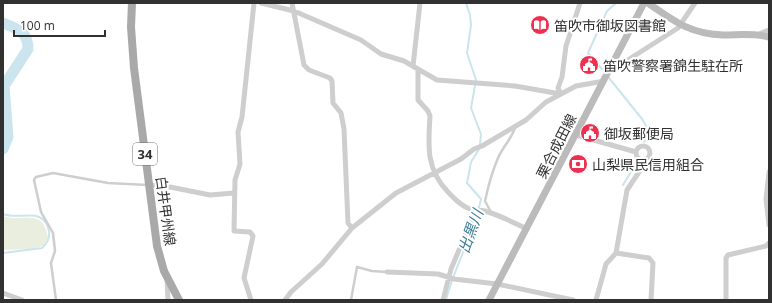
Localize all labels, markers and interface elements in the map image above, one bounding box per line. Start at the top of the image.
scale bar [14,12,105,38]
library icon: 笛吹市御坂図書館 [529,14,551,36]
place label: 笛吹市御坂図書館 [554,16,666,35]
text: 100 m [20,17,55,34]
public building icon: 笛吹警察署錦生駐在所 [578,54,600,76]
place label: 笛吹警察署錦生駐在所 [603,56,743,75]
street label: 栗合成田線 [532,111,580,181]
public building icon: 御坂郵便局 [579,122,601,144]
place label: 御坂郵便局 [604,124,674,143]
road number: 34 [133,143,157,165]
bank icon: 山梨県民信用組合 [567,153,589,175]
place label: 山梨県民信用組合 [592,155,704,174]
street label: 白井甲州線 [152,175,180,247]
water label: 出黒川 [453,205,488,256]

